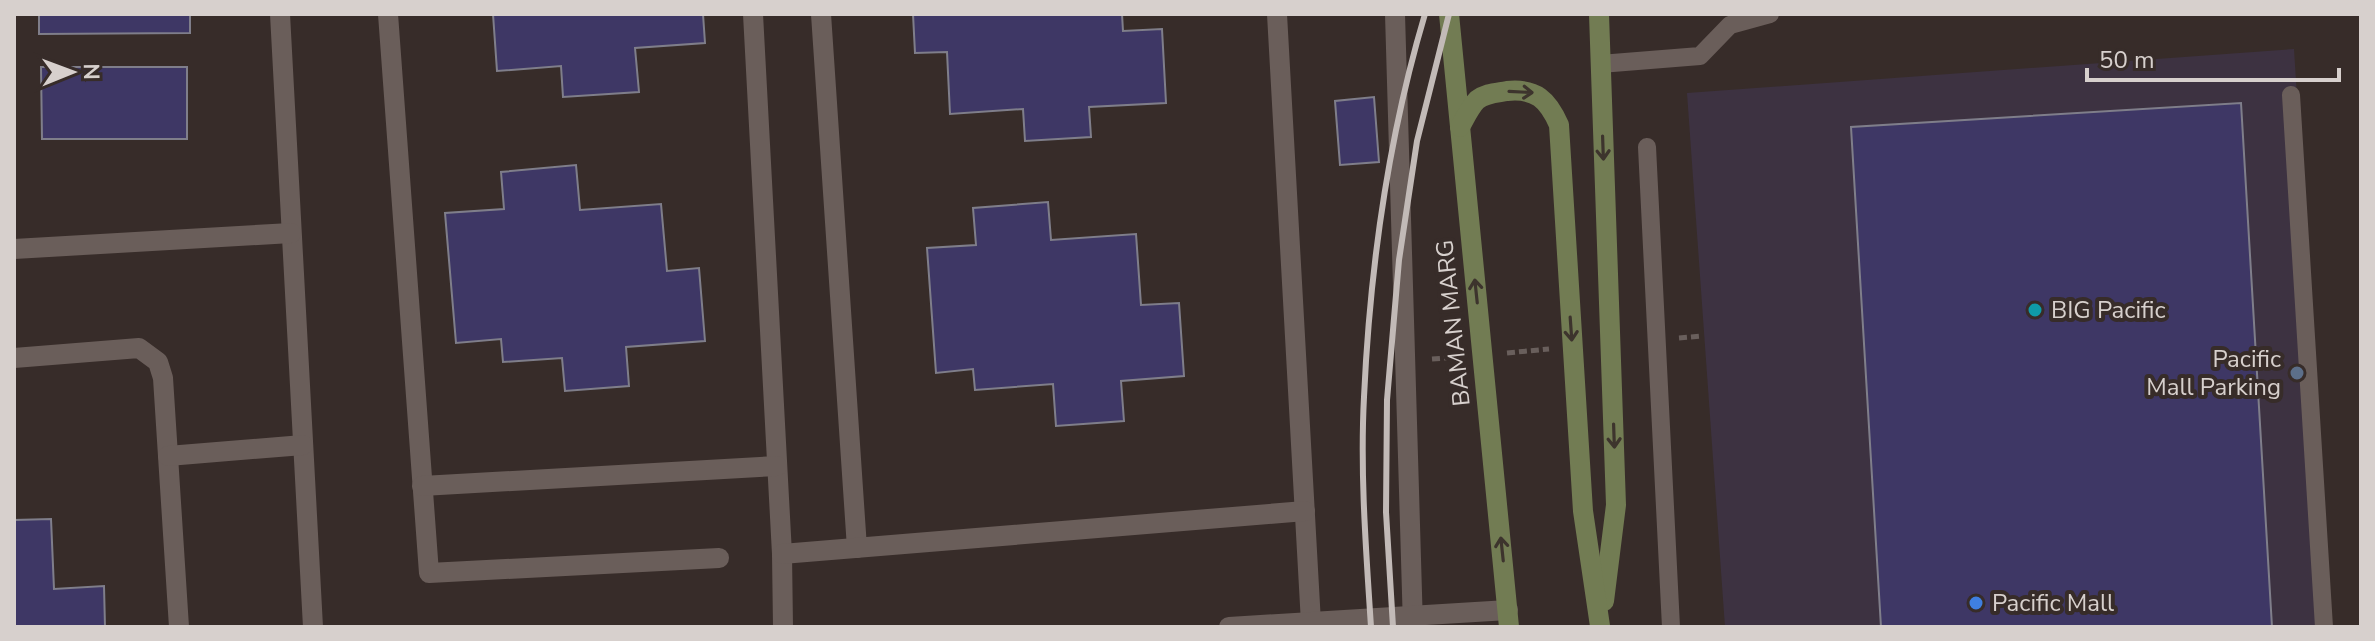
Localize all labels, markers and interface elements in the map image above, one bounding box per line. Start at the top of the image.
north arrow [32,32,112,112]
scale bar [2087,32,2339,82]
text: 50 m [2099,44,2155,76]
text: N [76,63,106,80]
one-way arrow [1507,84,1534,99]
one-way arrow [1596,134,1611,161]
street label: BAMAN MARG [1428,238,1478,408]
one-way arrow [1468,278,1483,305]
place label: BIG Pacific [2051,294,2166,326]
marker: BIG Pacific [2026,301,2044,319]
one-way arrow [1564,315,1579,342]
place label: Pacific Mall Parking [2146,343,2281,403]
marker: Pacific Mall Parking [2288,364,2306,382]
one-way arrow [1606,422,1621,449]
one-way arrow [1494,536,1509,563]
place label: Pacific Mall [1992,587,2114,619]
marker: Pacific Mall [1967,594,1985,612]

